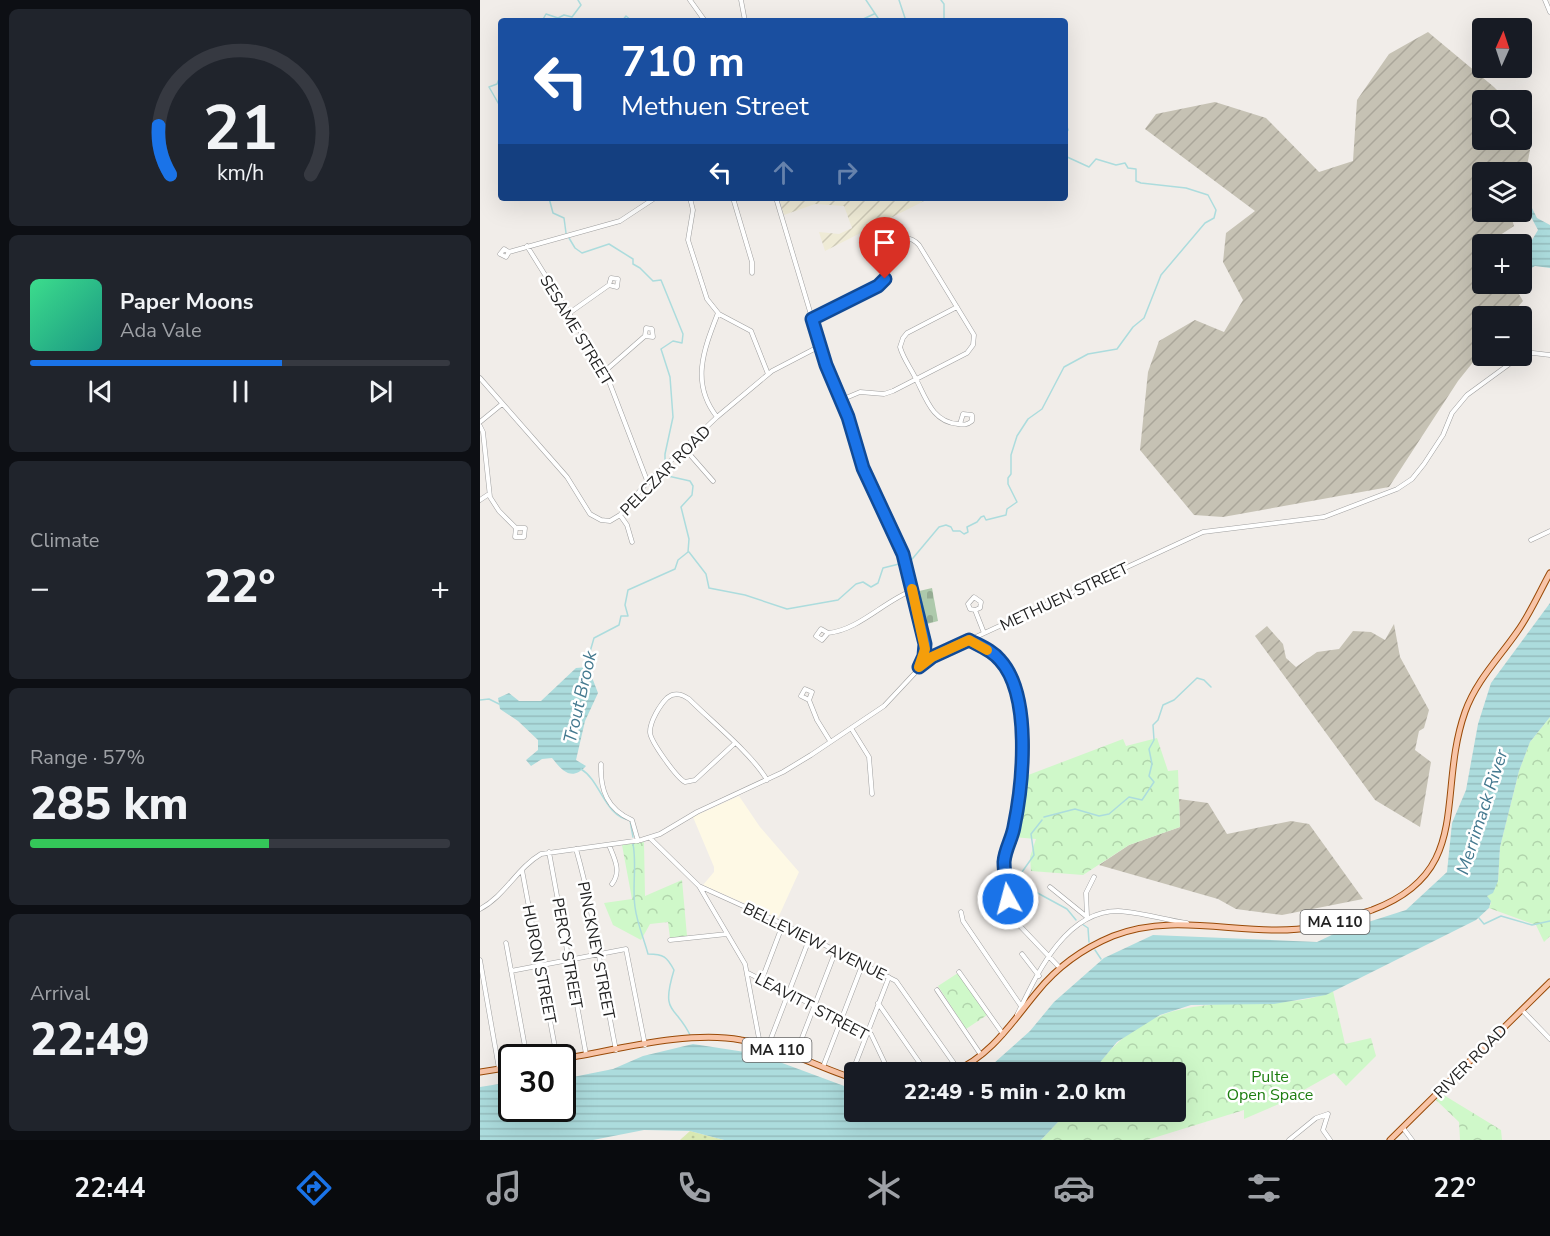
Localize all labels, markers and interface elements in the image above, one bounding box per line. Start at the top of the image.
north arrow [1472,18,1532,78]
map controls [1472,18,1532,366]
text: 710 m [621,34,745,91]
icon: left [522,42,600,120]
text: 21 [203,86,277,171]
text: Methuen Street [621,88,809,125]
button: search [1472,90,1532,150]
icon: left [704,156,737,189]
icon: ahead [767,156,800,189]
icon: right [830,156,863,189]
text: km/h [216,158,264,188]
button: layers [1472,162,1532,222]
pin [859,217,910,279]
icon: arrive [868,226,901,259]
button: + [1472,234,1532,294]
street label: SESAME STREET [534,271,618,390]
text: Paper Moons [120,287,254,317]
button: − [1472,306,1532,366]
text: Ada Vale [120,317,202,344]
icon: previous [84,375,117,408]
icon: pause [224,375,257,408]
icon: next [364,375,397,408]
street label: PELCZAR ROAD [615,420,716,521]
text: Climate [30,527,99,554]
text: 22° [204,557,276,618]
street label: METHUEN STREET [997,557,1133,636]
text: − [30,566,50,611]
text: + [430,566,450,611]
water label: Trout Brook [558,647,603,746]
text: Range · 57% [30,744,145,771]
water label: Merrimack River [1450,746,1514,878]
text: 285 km [30,774,189,835]
position arrow [976,867,1040,931]
street label: PINCKNEY STREET [572,880,620,1021]
street label: PERCY STREET [546,896,588,1011]
street label: BELLEVIEW AVENUE [739,898,890,986]
street label: HURON STREET [517,903,561,1026]
road number: MA 110 [1300,910,1370,934]
street label: LEAVITT STREET [751,968,872,1046]
text: Arrival [30,980,90,1007]
text: 22:49 [30,1010,150,1071]
street label: RIVER ROAD [1429,1020,1512,1103]
road number: MA 110 [742,1038,812,1062]
speed limit sign: 30 [498,1044,576,1122]
park label: Pulte Open Space [1227,1066,1313,1106]
text: 22:49 · 5 min · 2.0 km [904,1077,1126,1107]
icon: directions [293,1167,335,1209]
icon: music [483,1167,525,1209]
icon: phone [673,1167,715,1209]
icon: climate [863,1167,905,1209]
icon: car [1053,1167,1095,1209]
icon: filters [1243,1167,1285,1209]
text: 22:44 [74,1170,145,1207]
text: 22° [1433,1170,1476,1207]

